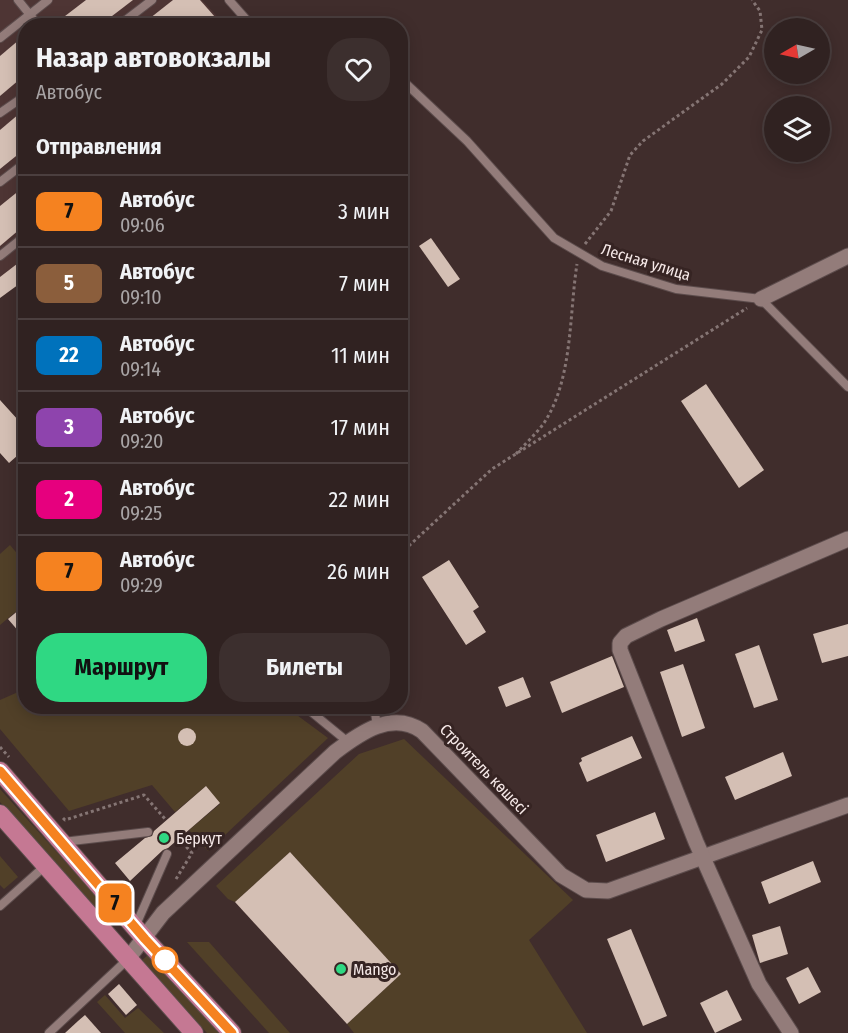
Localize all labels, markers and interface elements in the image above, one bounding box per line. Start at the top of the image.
north arrow [764,18,830,84]
map controls [764,18,830,162]
button: heart [327,38,390,101]
text: Назар автовокзалы [36,41,271,74]
text: Автобус [36,80,102,104]
button: layers [764,96,830,162]
text: Отправления [36,133,162,160]
text: Автобус [120,186,195,213]
text: 7 [65,198,73,224]
text: 3 мин [338,198,390,225]
text: 09:06 [120,213,165,237]
street label: Лесная улица [599,239,693,285]
text: Автобус [120,258,195,285]
text: 5 [64,270,74,296]
text: 7 мин [339,270,390,297]
text: 09:10 [120,285,162,309]
text: Автобус [120,330,195,357]
text: 22 [59,342,79,368]
text: 11 мин [331,342,390,369]
text: 09:14 [120,357,161,381]
text: Автобус [120,402,195,429]
text: 3 [64,414,74,440]
text: 17 мин [330,414,390,441]
text: 09:20 [120,429,163,453]
text: Автобус [120,474,195,501]
text: 2 [64,486,74,512]
text: 22 мин [329,486,390,513]
text: 09:25 [120,501,162,525]
text: Автобус [120,546,195,573]
text: 7 [65,558,73,584]
text: 26 мин [327,558,390,585]
text: 09:29 [120,573,163,597]
button: Маршрут [36,633,207,702]
button: Билеты [219,633,390,702]
street label: Строитель көшесі [436,720,532,818]
place label: Беркут [176,829,222,848]
marker: Беркут [157,831,171,845]
line badge: 7 [96,884,134,922]
text: 7 [111,890,119,916]
unlabelled marker [152,947,178,973]
place label: Mango [353,960,396,979]
marker: Mango [334,962,348,976]

